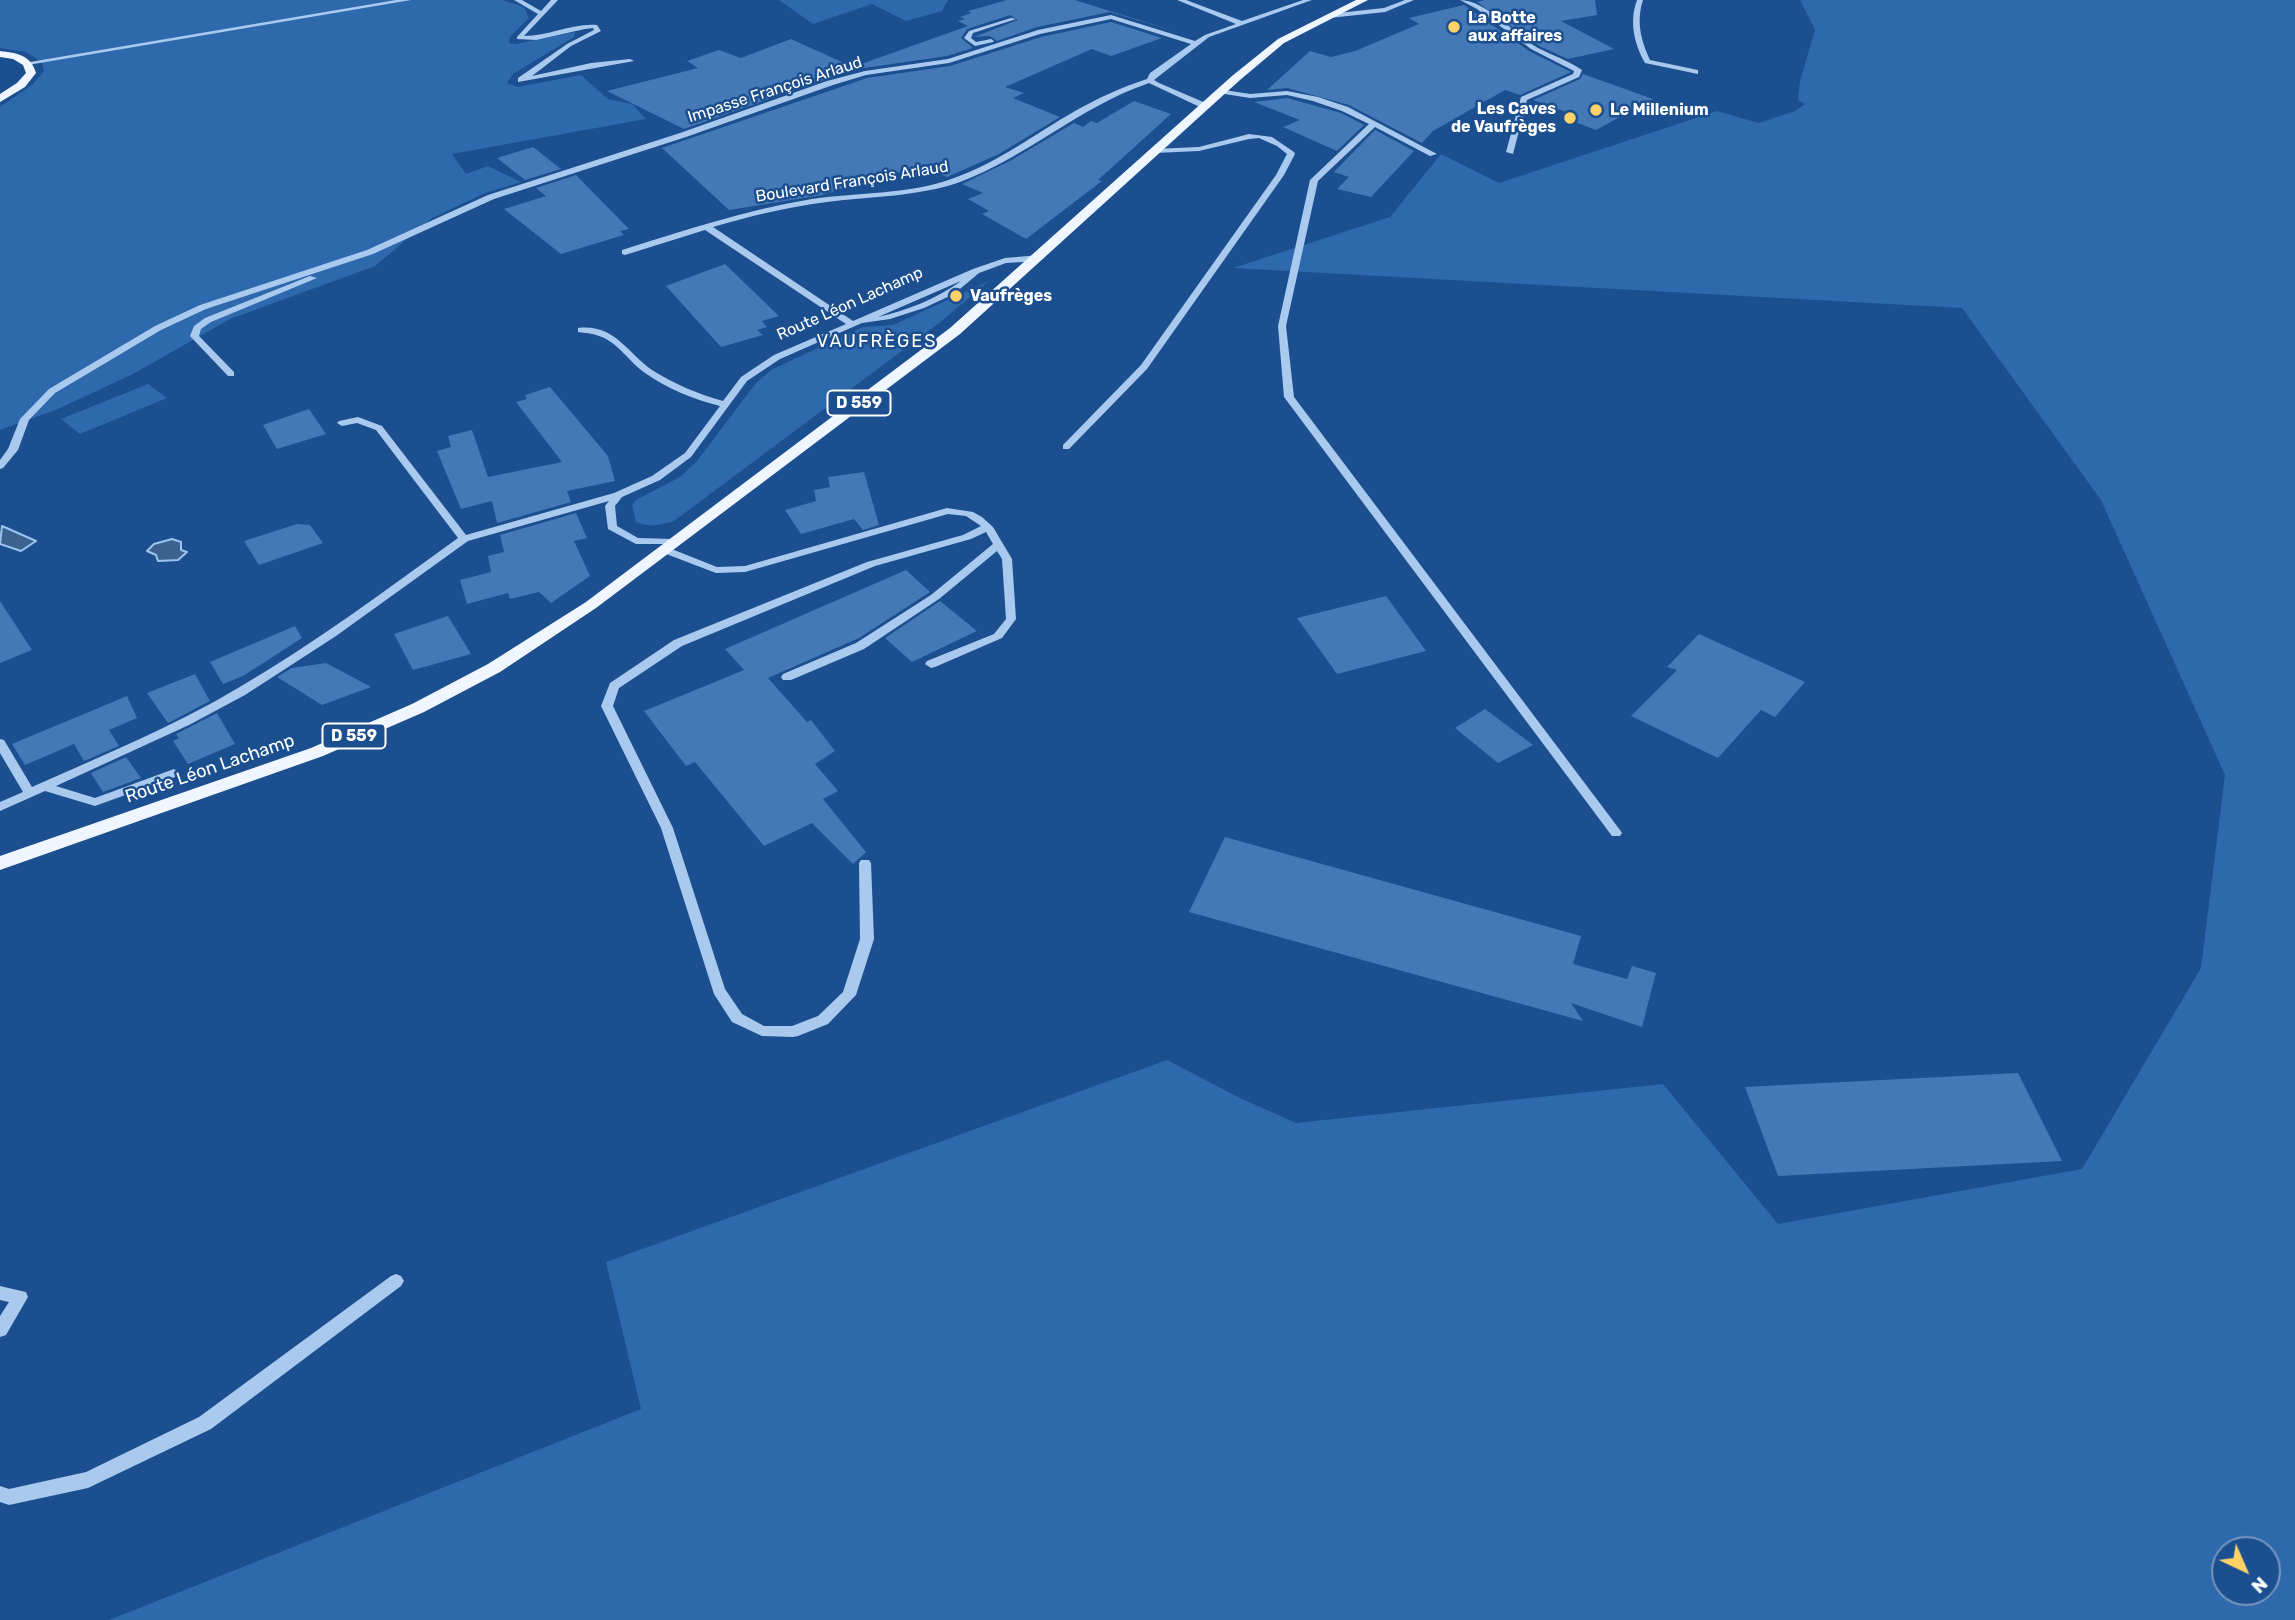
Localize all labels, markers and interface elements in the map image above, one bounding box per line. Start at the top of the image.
place label: La Botte aux affaires [1468,8,1562,46]
marker: La Botte aux affaires [1446,19,1462,35]
street label: Impasse François Arlaud [685,53,865,127]
place label: Les Caves de Vaufrèges [1451,99,1556,137]
place label: Le Millenium [1610,100,1709,120]
marker: Le Millenium [1588,102,1604,118]
marker: Les Caves de Vaufrèges [1562,110,1578,126]
street label: Boulevard François Arlaud [754,157,950,207]
street label: Route Léon Lachamp [774,263,926,345]
place label: Vaufrèges [970,286,1052,306]
marker: Vaufrèges [948,288,964,304]
district label: VAUFRÈGES [818,331,936,353]
road number: D 559 [828,390,890,416]
road number: D 559 [322,723,386,748]
street label: Route Léon Lachamp [122,730,298,808]
north arrow [2211,1536,2281,1606]
text: N [2247,1572,2272,1598]

